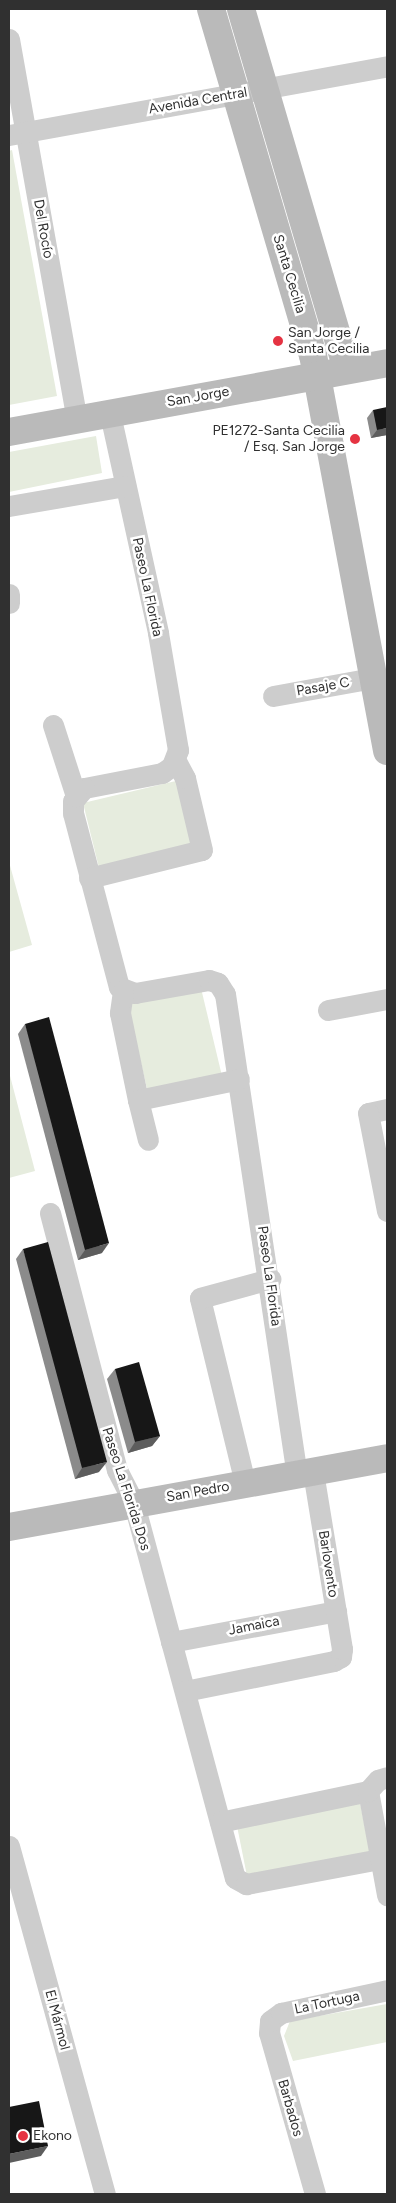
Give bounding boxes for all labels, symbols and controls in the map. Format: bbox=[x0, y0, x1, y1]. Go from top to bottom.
street label: Avenida Central bbox=[147, 84, 249, 118]
street label: Del Rocío bbox=[30, 198, 56, 260]
street label: Santa Cecilia bbox=[269, 233, 309, 315]
place label: San Jorge / Santa Cecilia bbox=[288, 325, 369, 358]
marker: San Jorge / Santa Cecilia bbox=[272, 335, 284, 347]
street label: San Jorge bbox=[166, 383, 230, 411]
place label: PE1272-Santa Cecilia / Esq. San Jorge bbox=[212, 423, 345, 456]
marker: PE1272-Santa Cecilia / Esq. San Jorge bbox=[349, 433, 361, 445]
street label: Paseo La Florida bbox=[128, 536, 166, 638]
street label: Pasaje C bbox=[295, 674, 351, 700]
street label: Paseo La Florida bbox=[254, 1225, 284, 1327]
street label: Paseo La Florida Dos bbox=[98, 1425, 154, 1553]
street label: San Pedro bbox=[165, 1478, 231, 1506]
street label: Barlovento bbox=[314, 1529, 342, 1599]
street label: Jamaica bbox=[227, 1613, 281, 1639]
street label: El Mármol bbox=[41, 1988, 73, 2052]
street label: La Tortuga bbox=[293, 1988, 361, 2018]
street label: Barbados bbox=[274, 2078, 306, 2138]
place label: Ekono bbox=[33, 2128, 72, 2144]
marker: Ekono bbox=[17, 2130, 29, 2142]

